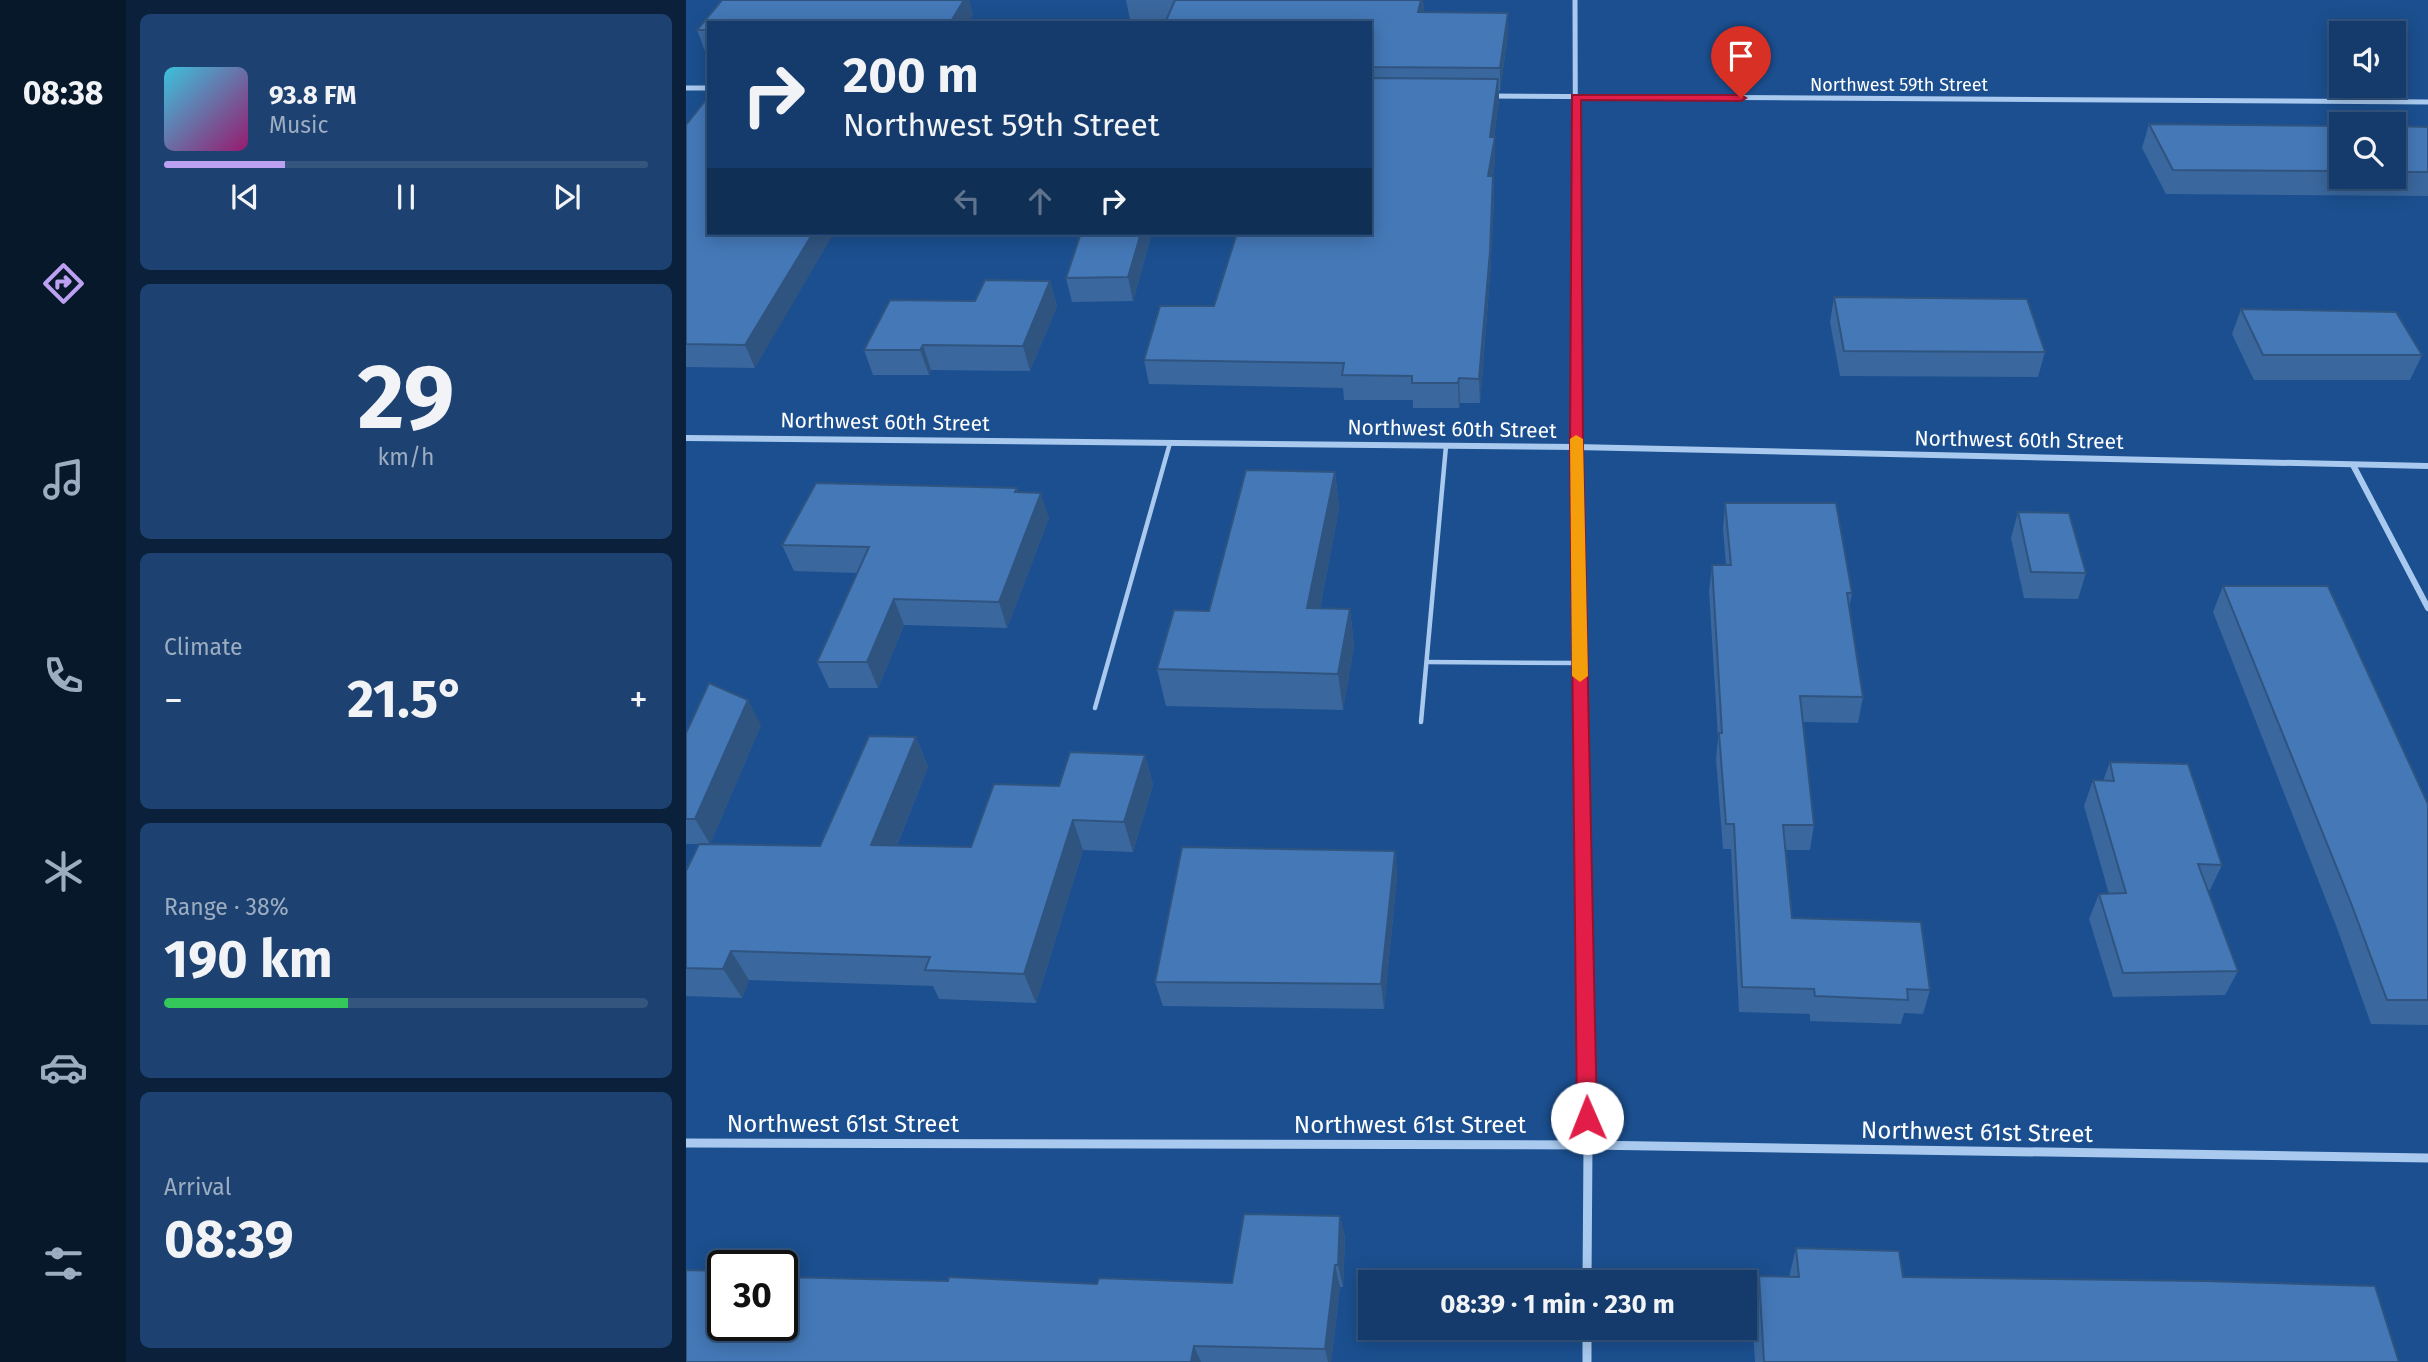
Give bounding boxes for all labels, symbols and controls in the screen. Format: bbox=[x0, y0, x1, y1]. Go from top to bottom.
map controls bbox=[2329, 21, 2406, 189]
button: sound bbox=[2329, 21, 2406, 98]
pin bbox=[1711, 26, 1771, 98]
icon: arrive bbox=[1722, 37, 1760, 75]
text: 200 m bbox=[843, 46, 979, 105]
icon: right bbox=[728, 49, 819, 140]
text: 08:38 bbox=[23, 74, 103, 112]
street label: Northwest 59th Street bbox=[1810, 74, 1989, 96]
text: 93.8 FM bbox=[269, 80, 357, 111]
text: Northwest 59th Street bbox=[843, 106, 1160, 144]
text: Music bbox=[269, 111, 329, 139]
button: search bbox=[2329, 112, 2406, 189]
icon: previous bbox=[226, 178, 264, 216]
icon: pause bbox=[387, 178, 425, 216]
icon: next bbox=[548, 178, 586, 216]
icon: left bbox=[948, 182, 986, 220]
icon: ahead bbox=[1021, 182, 1059, 220]
icon: right bbox=[1094, 182, 1132, 220]
icon: directions bbox=[39, 259, 88, 308]
text: 29 bbox=[357, 343, 455, 452]
street label: Northwest 60th Street bbox=[780, 407, 990, 437]
street label: Northwest 60th Street bbox=[1347, 414, 1557, 444]
street label: Northwest 60th Street bbox=[1914, 425, 2124, 455]
text: km/h bbox=[378, 443, 434, 471]
icon: music bbox=[39, 455, 88, 504]
text: Climate bbox=[164, 633, 243, 661]
icon: phone bbox=[39, 651, 88, 700]
text: 21.5° bbox=[347, 668, 465, 731]
text: − bbox=[164, 677, 183, 723]
text: + bbox=[629, 677, 648, 723]
icon: climate bbox=[39, 847, 88, 896]
text: Range · 38% bbox=[164, 893, 289, 921]
text: 190 km bbox=[164, 928, 333, 991]
icon: car bbox=[39, 1043, 88, 1092]
position arrow bbox=[1550, 1081, 1624, 1155]
street label: Northwest 61st Street bbox=[727, 1110, 959, 1138]
street label: Northwest 61st Street bbox=[1294, 1111, 1526, 1139]
street label: Northwest 61st Street bbox=[1861, 1116, 2094, 1148]
text: Arrival bbox=[164, 1173, 231, 1201]
text: 08:39 bbox=[164, 1208, 294, 1271]
icon: filters bbox=[39, 1239, 88, 1288]
speed limit sign: 30 bbox=[707, 1250, 798, 1341]
text: 08:39 · 1 min · 230 m bbox=[1440, 1289, 1675, 1320]

